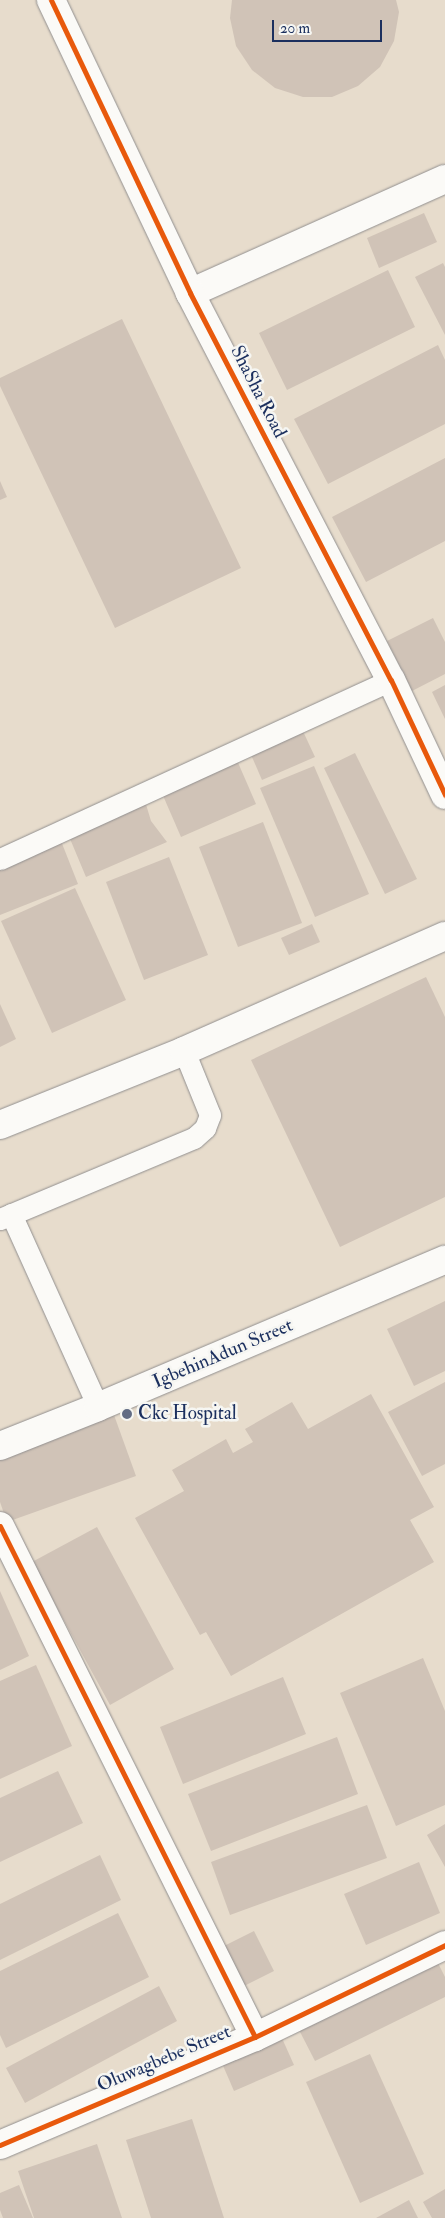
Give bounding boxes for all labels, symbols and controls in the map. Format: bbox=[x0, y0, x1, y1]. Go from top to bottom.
scale bar bbox=[275, 10, 385, 42]
text: 20 m bbox=[280, 19, 310, 38]
street label: ShaSha Road bbox=[225, 342, 291, 442]
street label: IgbehinAdun Street bbox=[150, 1314, 296, 1394]
place label: Ckc Hospital bbox=[138, 1403, 237, 1425]
marker: Ckc Hospital bbox=[120, 1407, 134, 1421]
street label: Oluwagbebe Street bbox=[94, 2021, 234, 2097]

